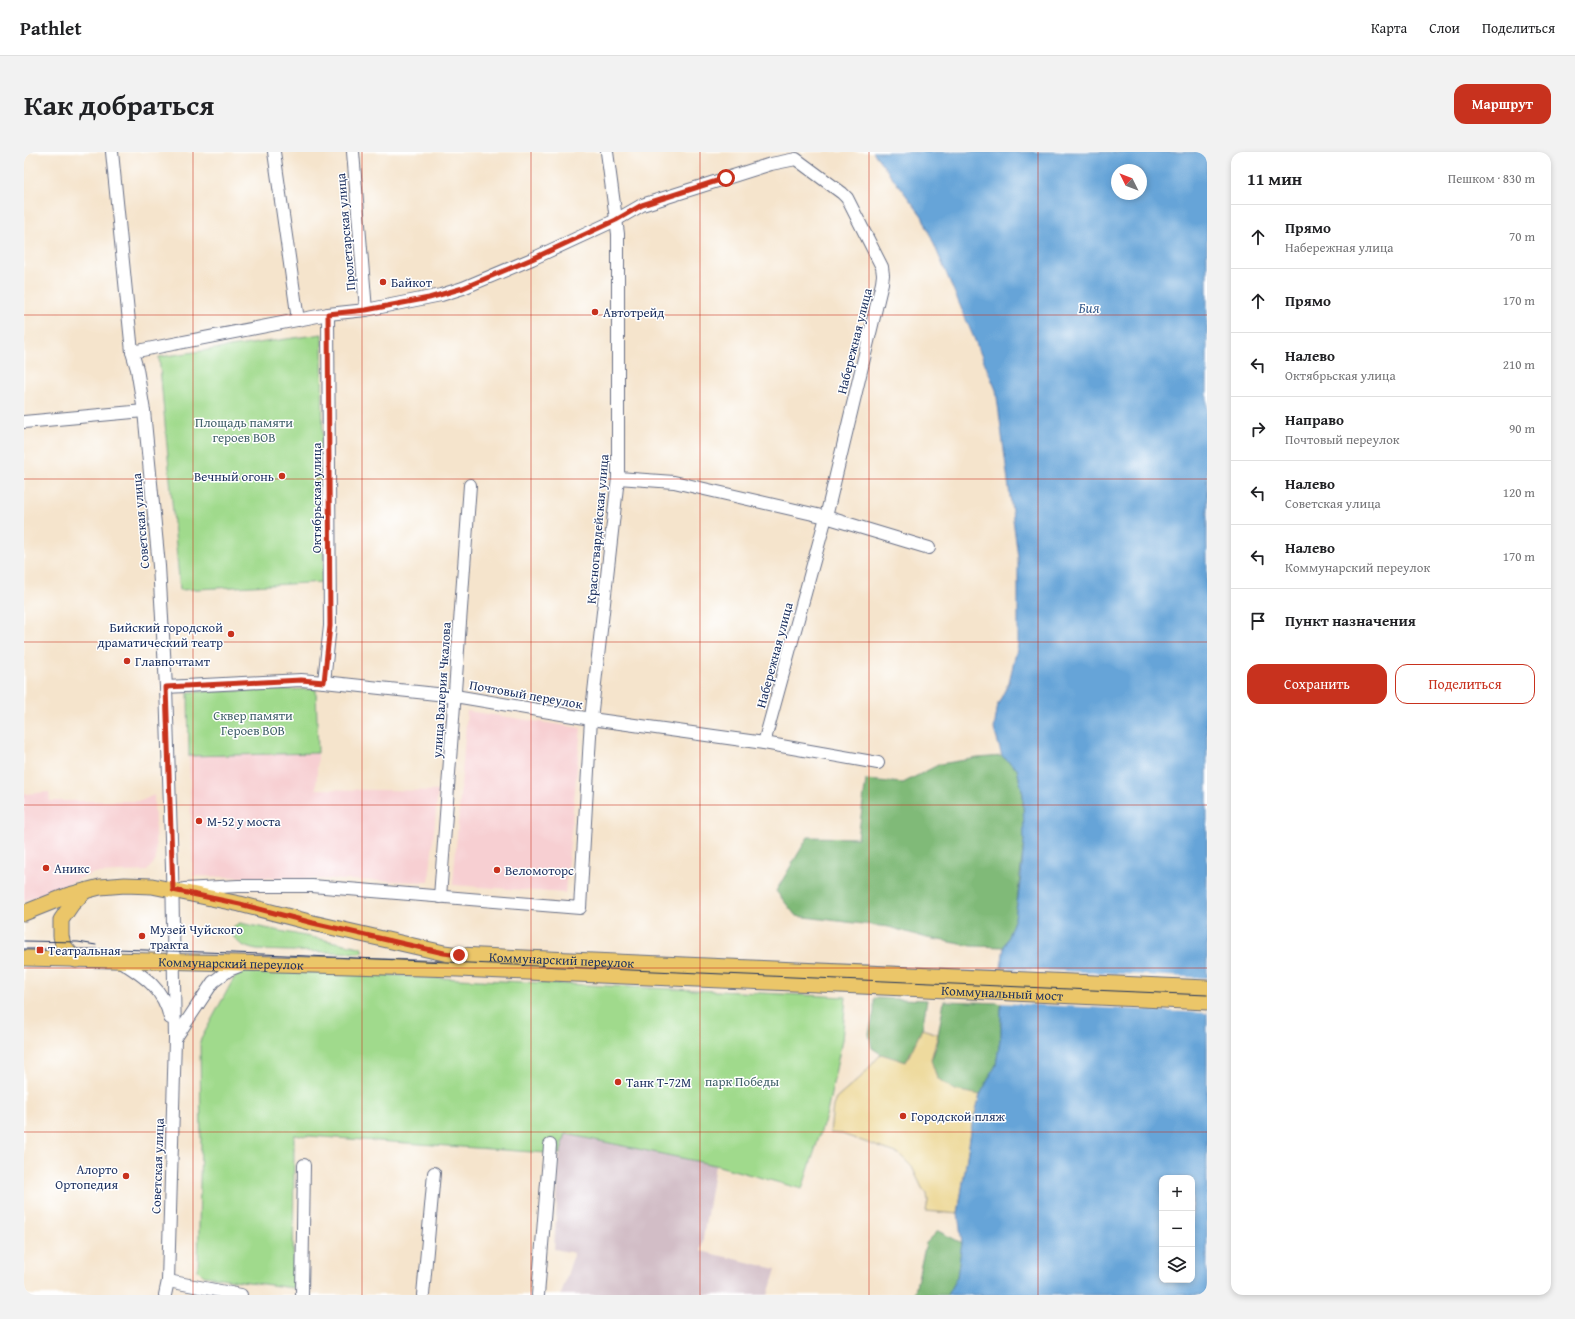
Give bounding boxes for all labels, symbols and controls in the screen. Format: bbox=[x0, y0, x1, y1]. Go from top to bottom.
text: Pathlet bbox=[20, 14, 82, 42]
text: Карта bbox=[1371, 18, 1407, 38]
text: Слои bbox=[1429, 18, 1460, 38]
text: Поделиться bbox=[1482, 18, 1555, 38]
text: Как добраться bbox=[24, 84, 214, 125]
button: Маршрут bbox=[1454, 84, 1551, 124]
north arrow bbox=[1111, 164, 1147, 200]
text: 11 мин bbox=[1247, 166, 1302, 191]
route start bbox=[717, 169, 735, 187]
text: Пешком · 830 m bbox=[1448, 169, 1535, 188]
street label: Пролетарская улица bbox=[331, 172, 360, 292]
text: Прямо bbox=[1285, 217, 1331, 238]
icon: ahead bbox=[1247, 226, 1269, 248]
text: 70 m bbox=[1509, 227, 1535, 246]
text: Набережная улица bbox=[1285, 238, 1393, 257]
place label: Байкот bbox=[391, 273, 433, 292]
marker: Байкот bbox=[378, 277, 388, 287]
street label: Набережная улица bbox=[832, 285, 877, 396]
icon: ahead bbox=[1247, 290, 1269, 312]
text: Прямо bbox=[1285, 290, 1331, 311]
text: 170 m bbox=[1503, 291, 1535, 310]
water label: Бия bbox=[1078, 298, 1100, 318]
place label: Автотрейд bbox=[603, 303, 664, 322]
marker: Автотрейд bbox=[590, 307, 600, 317]
text: Налево bbox=[1285, 345, 1335, 366]
icon: left bbox=[1247, 354, 1269, 376]
text: 210 m bbox=[1503, 355, 1535, 374]
text: Октябрьская улица bbox=[1285, 366, 1396, 385]
text: Направо bbox=[1285, 409, 1344, 430]
park label: Площадь памяти героев ВОВ bbox=[195, 413, 293, 447]
icon: right bbox=[1247, 418, 1269, 440]
text: 90 m bbox=[1509, 419, 1535, 438]
text: Почтовый переулок bbox=[1285, 430, 1400, 449]
street label: Октябрьская улица bbox=[307, 442, 326, 553]
street label: Красногвардейская улица bbox=[581, 453, 614, 605]
place label: Вечный огонь bbox=[194, 467, 274, 486]
marker: Вечный огонь bbox=[277, 471, 287, 481]
street label: Советская улица bbox=[127, 472, 154, 569]
text: Налево bbox=[1285, 473, 1335, 494]
icon: left bbox=[1247, 482, 1269, 504]
text: 120 m bbox=[1503, 483, 1535, 502]
text: Советская улица bbox=[1285, 494, 1381, 513]
text: Налево bbox=[1285, 537, 1335, 558]
icon: left bbox=[1247, 546, 1269, 568]
text: 170 m bbox=[1503, 547, 1535, 566]
text: Коммунарский переулок bbox=[1285, 558, 1430, 577]
street label: Набережная улица bbox=[751, 599, 798, 710]
icon: arrive bbox=[1247, 610, 1269, 632]
text: Пункт назначения bbox=[1285, 610, 1416, 631]
place label: Бийский городской драматический театр bbox=[97, 618, 223, 652]
street label: улица Валерия Чкалова bbox=[427, 621, 456, 760]
marker: Бийский городской драматический театр bbox=[226, 629, 236, 639]
place label: Главпочтамт bbox=[135, 652, 211, 671]
marker: Главпочтамт bbox=[122, 656, 132, 666]
button: Сохранить bbox=[1247, 664, 1387, 704]
button: Поделиться bbox=[1395, 664, 1535, 704]
street label: Почтовый переулок bbox=[468, 675, 584, 714]
park label: Сквер памяти Героев ВОВ bbox=[213, 706, 293, 740]
place label: М-52 у моста bbox=[207, 812, 281, 831]
marker: М-52 у моста bbox=[194, 816, 204, 826]
place label: Аникс bbox=[54, 859, 90, 878]
place label: Веломоторс bbox=[505, 861, 574, 880]
marker: Аникс bbox=[41, 863, 51, 873]
marker: Веломоторс bbox=[492, 865, 502, 875]
place label: Музей Чуйского тракта bbox=[150, 920, 243, 954]
marker: Музей Чуйского тракта bbox=[137, 931, 147, 941]
place label: Театральная bbox=[48, 941, 121, 960]
marker: Театральная bbox=[35, 945, 45, 955]
route end bbox=[450, 946, 468, 964]
street label: Коммунарский переулок bbox=[488, 947, 635, 973]
street label: Коммунарский переулок bbox=[158, 952, 304, 975]
street label: Коммунальный мост bbox=[941, 981, 1064, 1006]
park label: парк Победы bbox=[705, 1072, 779, 1091]
place label: Танк Т-72М bbox=[626, 1073, 691, 1092]
marker: Танк Т-72М bbox=[613, 1077, 623, 1087]
place label: Городской пляж bbox=[911, 1107, 1006, 1126]
marker: Городской пляж bbox=[898, 1111, 908, 1121]
street label: Советская улица bbox=[146, 1117, 169, 1214]
place label: Алорто Ортопедия bbox=[55, 1160, 118, 1194]
marker: Алорто Ортопедия bbox=[121, 1171, 131, 1181]
map controls bbox=[1159, 1175, 1195, 1283]
button: + bbox=[1159, 1175, 1195, 1211]
button: − bbox=[1159, 1211, 1195, 1247]
button: layers bbox=[1159, 1247, 1195, 1283]

